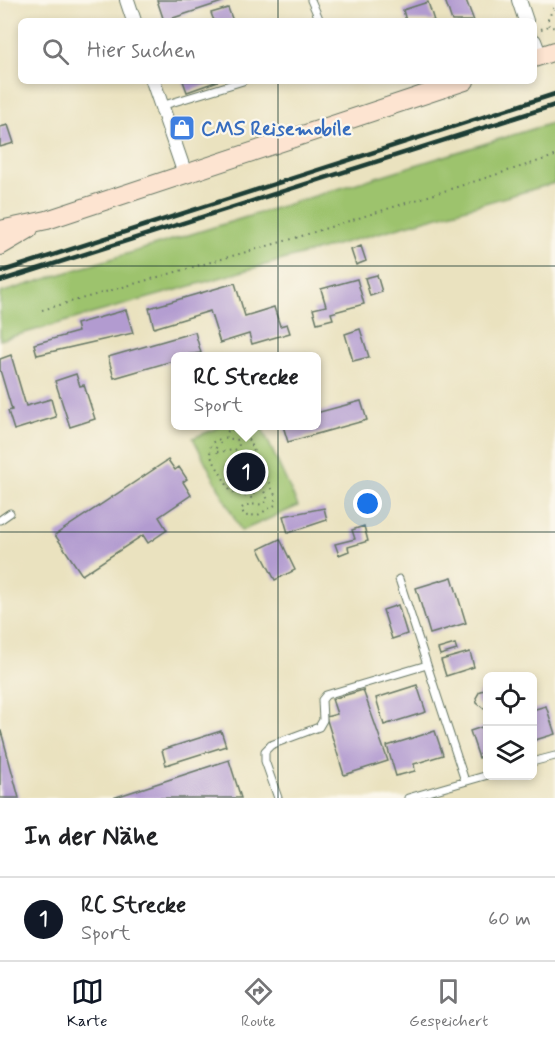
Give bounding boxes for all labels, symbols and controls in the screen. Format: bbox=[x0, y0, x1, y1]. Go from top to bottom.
search box bbox=[18, 18, 537, 84]
icon: search bbox=[39, 35, 72, 68]
text: Hier suchen bbox=[87, 37, 196, 65]
shop icon: CMS Reisemobile bbox=[167, 113, 197, 143]
place label: CMS Reisemobile bbox=[201, 116, 352, 143]
popup bbox=[171, 352, 321, 430]
text: RC Strecke bbox=[193, 364, 299, 392]
text: Sport bbox=[193, 392, 243, 419]
pin: 1 bbox=[226, 450, 266, 494]
your location bbox=[353, 489, 382, 518]
map controls bbox=[483, 672, 537, 780]
button: locate bbox=[483, 672, 537, 726]
button: layers bbox=[483, 726, 537, 780]
text: In der Nähe bbox=[24, 820, 158, 854]
text: RC Strecke bbox=[81, 892, 186, 920]
text: 1 bbox=[39, 906, 48, 933]
text: 60 m bbox=[488, 906, 531, 933]
text: Sport bbox=[81, 920, 130, 947]
tab: Karte bbox=[67, 975, 108, 1032]
tab: Route bbox=[241, 975, 276, 1032]
tab: Gespeichert bbox=[409, 975, 488, 1032]

